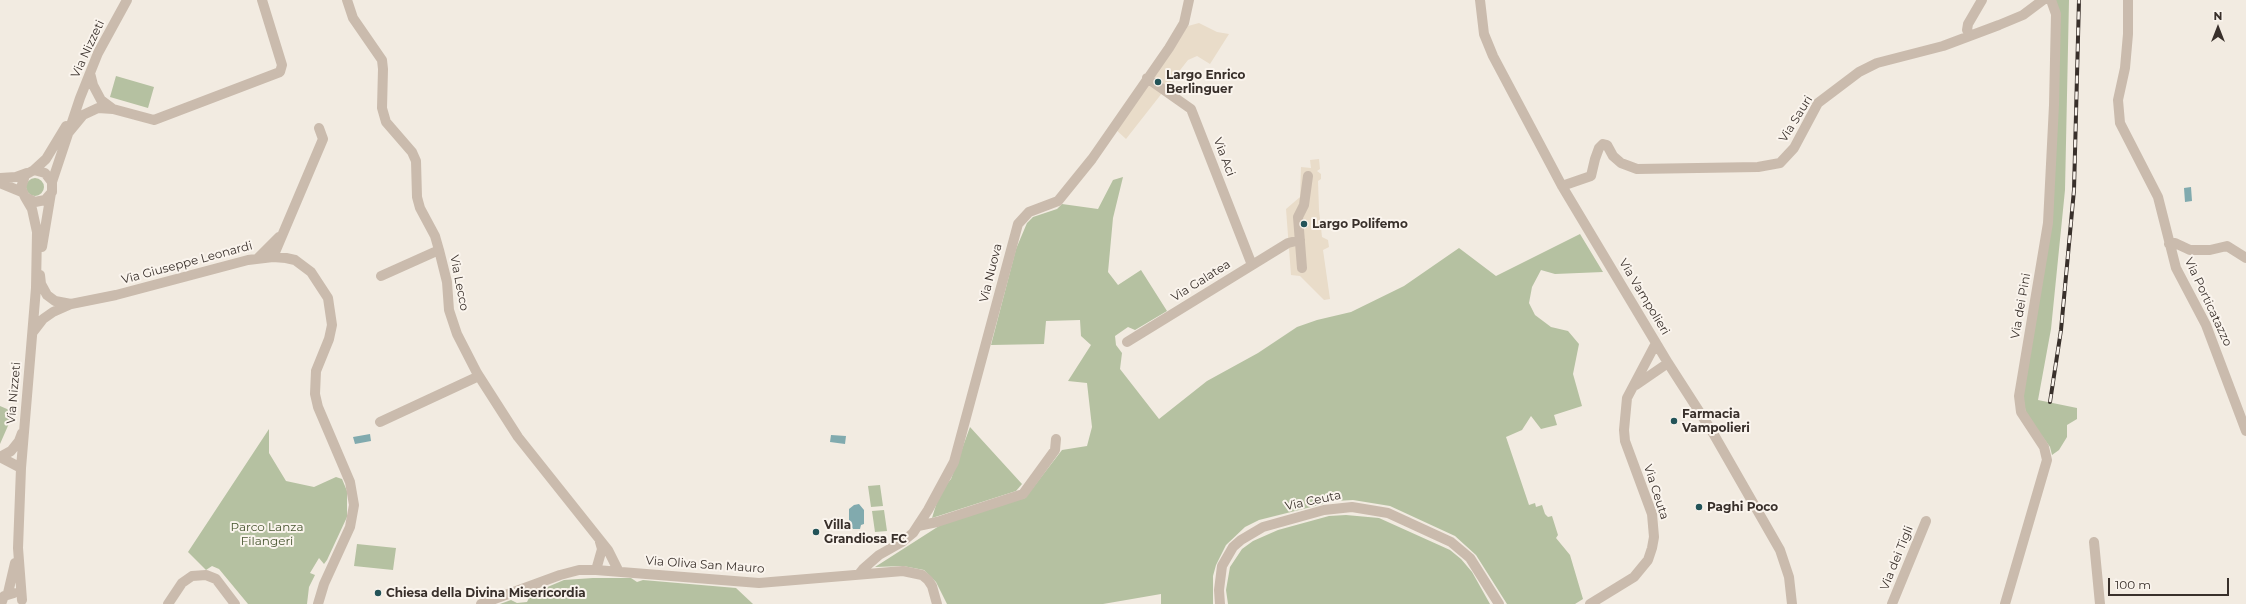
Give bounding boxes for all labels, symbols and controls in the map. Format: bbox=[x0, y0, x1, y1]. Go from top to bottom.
north arrow bbox=[2198, 8, 2238, 48]
text: N bbox=[2214, 9, 2222, 23]
street label: Via Nizzeti bbox=[68, 18, 108, 80]
place label: Largo Enrico Berlinguer bbox=[1166, 68, 1245, 96]
marker: Largo Enrico Berlinguer bbox=[1153, 77, 1163, 87]
street label: Via Sauri bbox=[1776, 93, 1816, 145]
street label: Via Aci bbox=[1210, 136, 1238, 178]
place label: Largo Polifemo bbox=[1312, 217, 1408, 231]
marker: Largo Polifemo bbox=[1299, 219, 1309, 229]
street label: Via Giuseppe Leonardi bbox=[120, 239, 254, 287]
street label: Via Nuova bbox=[977, 242, 1005, 304]
street label: Via Lecco bbox=[447, 254, 471, 312]
street label: Via Porticatazzo bbox=[2181, 255, 2235, 349]
street label: Via Vampolieri bbox=[1616, 256, 1672, 338]
street label: Via Galatea bbox=[1169, 257, 1233, 305]
street label: Via dei Pini bbox=[2008, 272, 2034, 340]
street label: Via Nizzeti bbox=[4, 361, 24, 425]
place label: Farmacia Vampolieri bbox=[1682, 407, 1750, 435]
marker: Farmacia Vampolieri bbox=[1669, 416, 1679, 426]
street label: Via Ceuta bbox=[1640, 463, 1672, 521]
street label: Via Ceuta bbox=[1284, 488, 1342, 514]
place label: Paghi Poco bbox=[1707, 500, 1778, 514]
marker: Paghi Poco bbox=[1694, 502, 1704, 512]
place label: Villa Grandiosa FC bbox=[824, 518, 907, 546]
park label: Parco Lanza Filangeri bbox=[231, 520, 303, 548]
street label: Via dei Tigli bbox=[1878, 524, 1916, 592]
marker: Villa Grandiosa FC bbox=[811, 527, 821, 537]
street label: Via Oliva San Mauro bbox=[645, 554, 765, 576]
scale bar bbox=[2110, 570, 2231, 596]
text: 100 m bbox=[2115, 577, 2151, 592]
place label: Chiesa della Divina Misericordia bbox=[386, 586, 586, 600]
marker: Chiesa della Divina Misericordia bbox=[373, 588, 383, 598]

